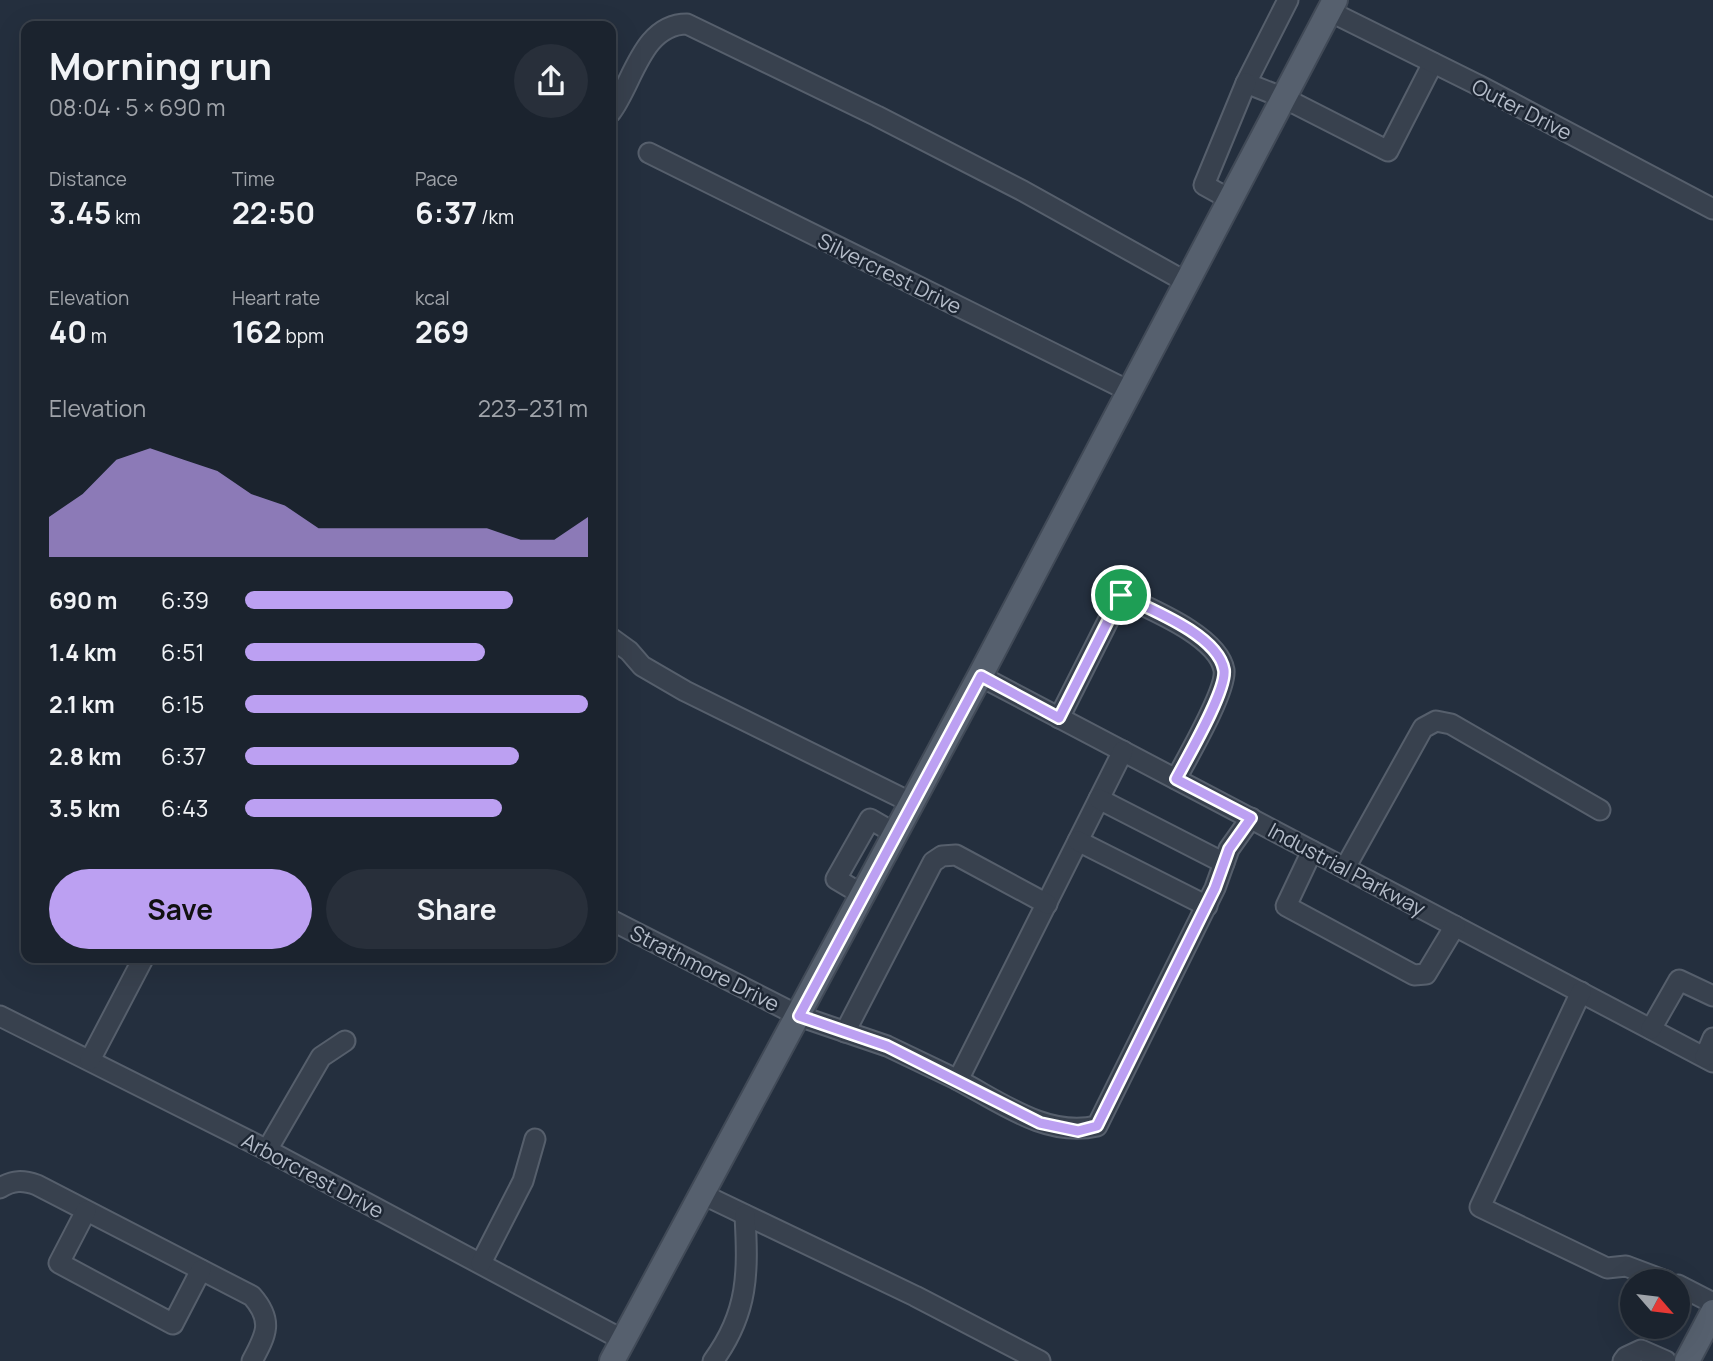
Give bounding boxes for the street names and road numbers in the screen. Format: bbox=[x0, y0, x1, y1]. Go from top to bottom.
street label: Outer Drive bbox=[1467, 72, 1577, 146]
street label: Silvercrest Drive bbox=[813, 226, 967, 320]
street label: Industrial Parkway bbox=[1263, 816, 1431, 922]
street label: Strathmore Drive bbox=[626, 918, 784, 1018]
street label: Arborcrest Drive bbox=[237, 1126, 389, 1224]

